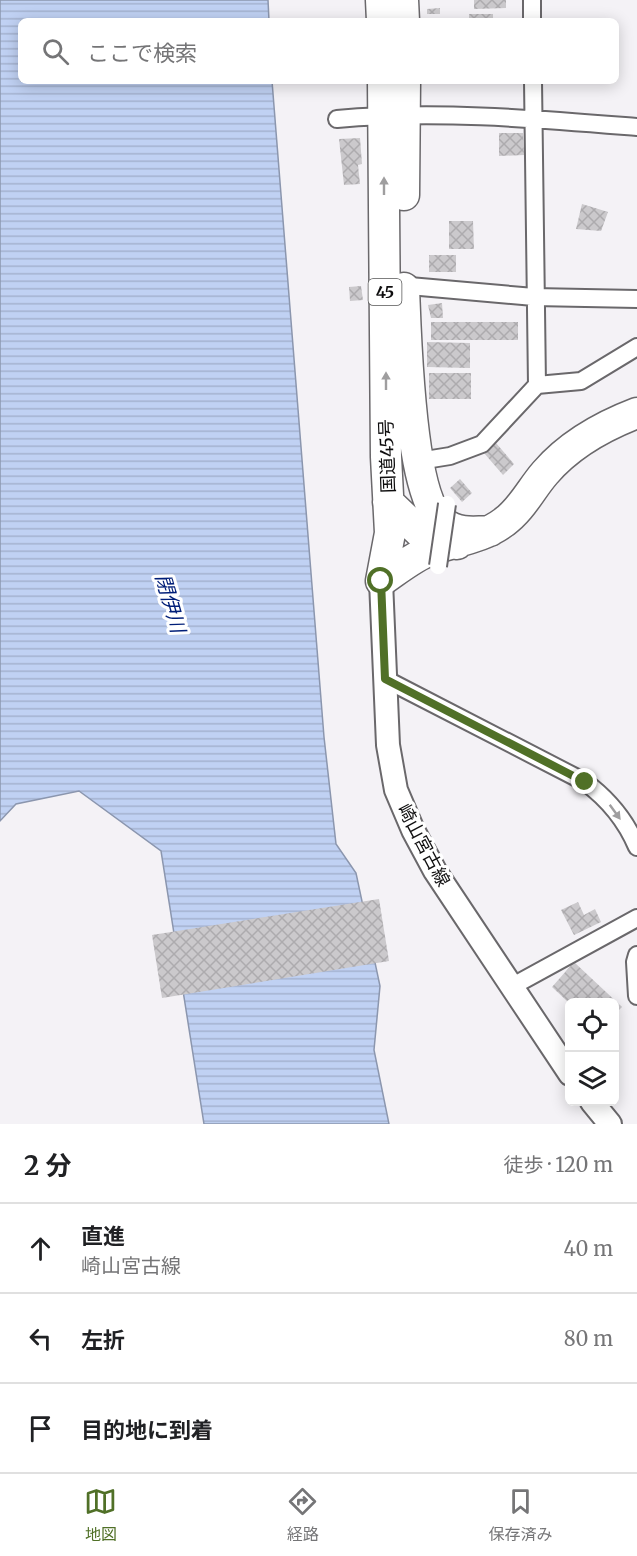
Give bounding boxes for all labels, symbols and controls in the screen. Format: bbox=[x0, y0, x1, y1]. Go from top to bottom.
search box bbox=[18, 18, 619, 84]
icon: search bbox=[39, 35, 72, 68]
text: ここで検索 bbox=[87, 39, 197, 67]
one-way arrow bbox=[379, 176, 389, 195]
road number: 45 bbox=[368, 279, 402, 305]
one-way arrow bbox=[381, 371, 390, 390]
street label: 国道45号 bbox=[374, 419, 400, 493]
route start bbox=[367, 567, 393, 593]
water label: 閉伊川 bbox=[151, 571, 192, 637]
route end bbox=[571, 768, 597, 794]
street label: 崎山宮古線 bbox=[393, 800, 455, 890]
one-way arrow bbox=[609, 805, 621, 820]
map controls bbox=[565, 998, 619, 1106]
button: locate bbox=[565, 998, 619, 1052]
button: layers bbox=[565, 1052, 619, 1106]
text: 2 分 bbox=[24, 1149, 71, 1182]
text: 徒歩 · 120 m bbox=[503, 1152, 613, 1177]
text: 直進 bbox=[81, 1222, 125, 1250]
icon: ahead bbox=[24, 1232, 57, 1265]
text: 40 m bbox=[563, 1236, 613, 1261]
text: 崎山宮古線 bbox=[81, 1253, 181, 1278]
icon: left bbox=[24, 1322, 57, 1355]
text: 左折 bbox=[81, 1326, 125, 1354]
text: 80 m bbox=[564, 1326, 613, 1351]
icon: arrive bbox=[24, 1412, 57, 1445]
text: 目的地に到着 bbox=[81, 1416, 213, 1444]
tab: 地図 bbox=[84, 1485, 117, 1545]
tab: 経路 bbox=[286, 1485, 319, 1545]
tab: 保存済み bbox=[488, 1485, 552, 1545]

